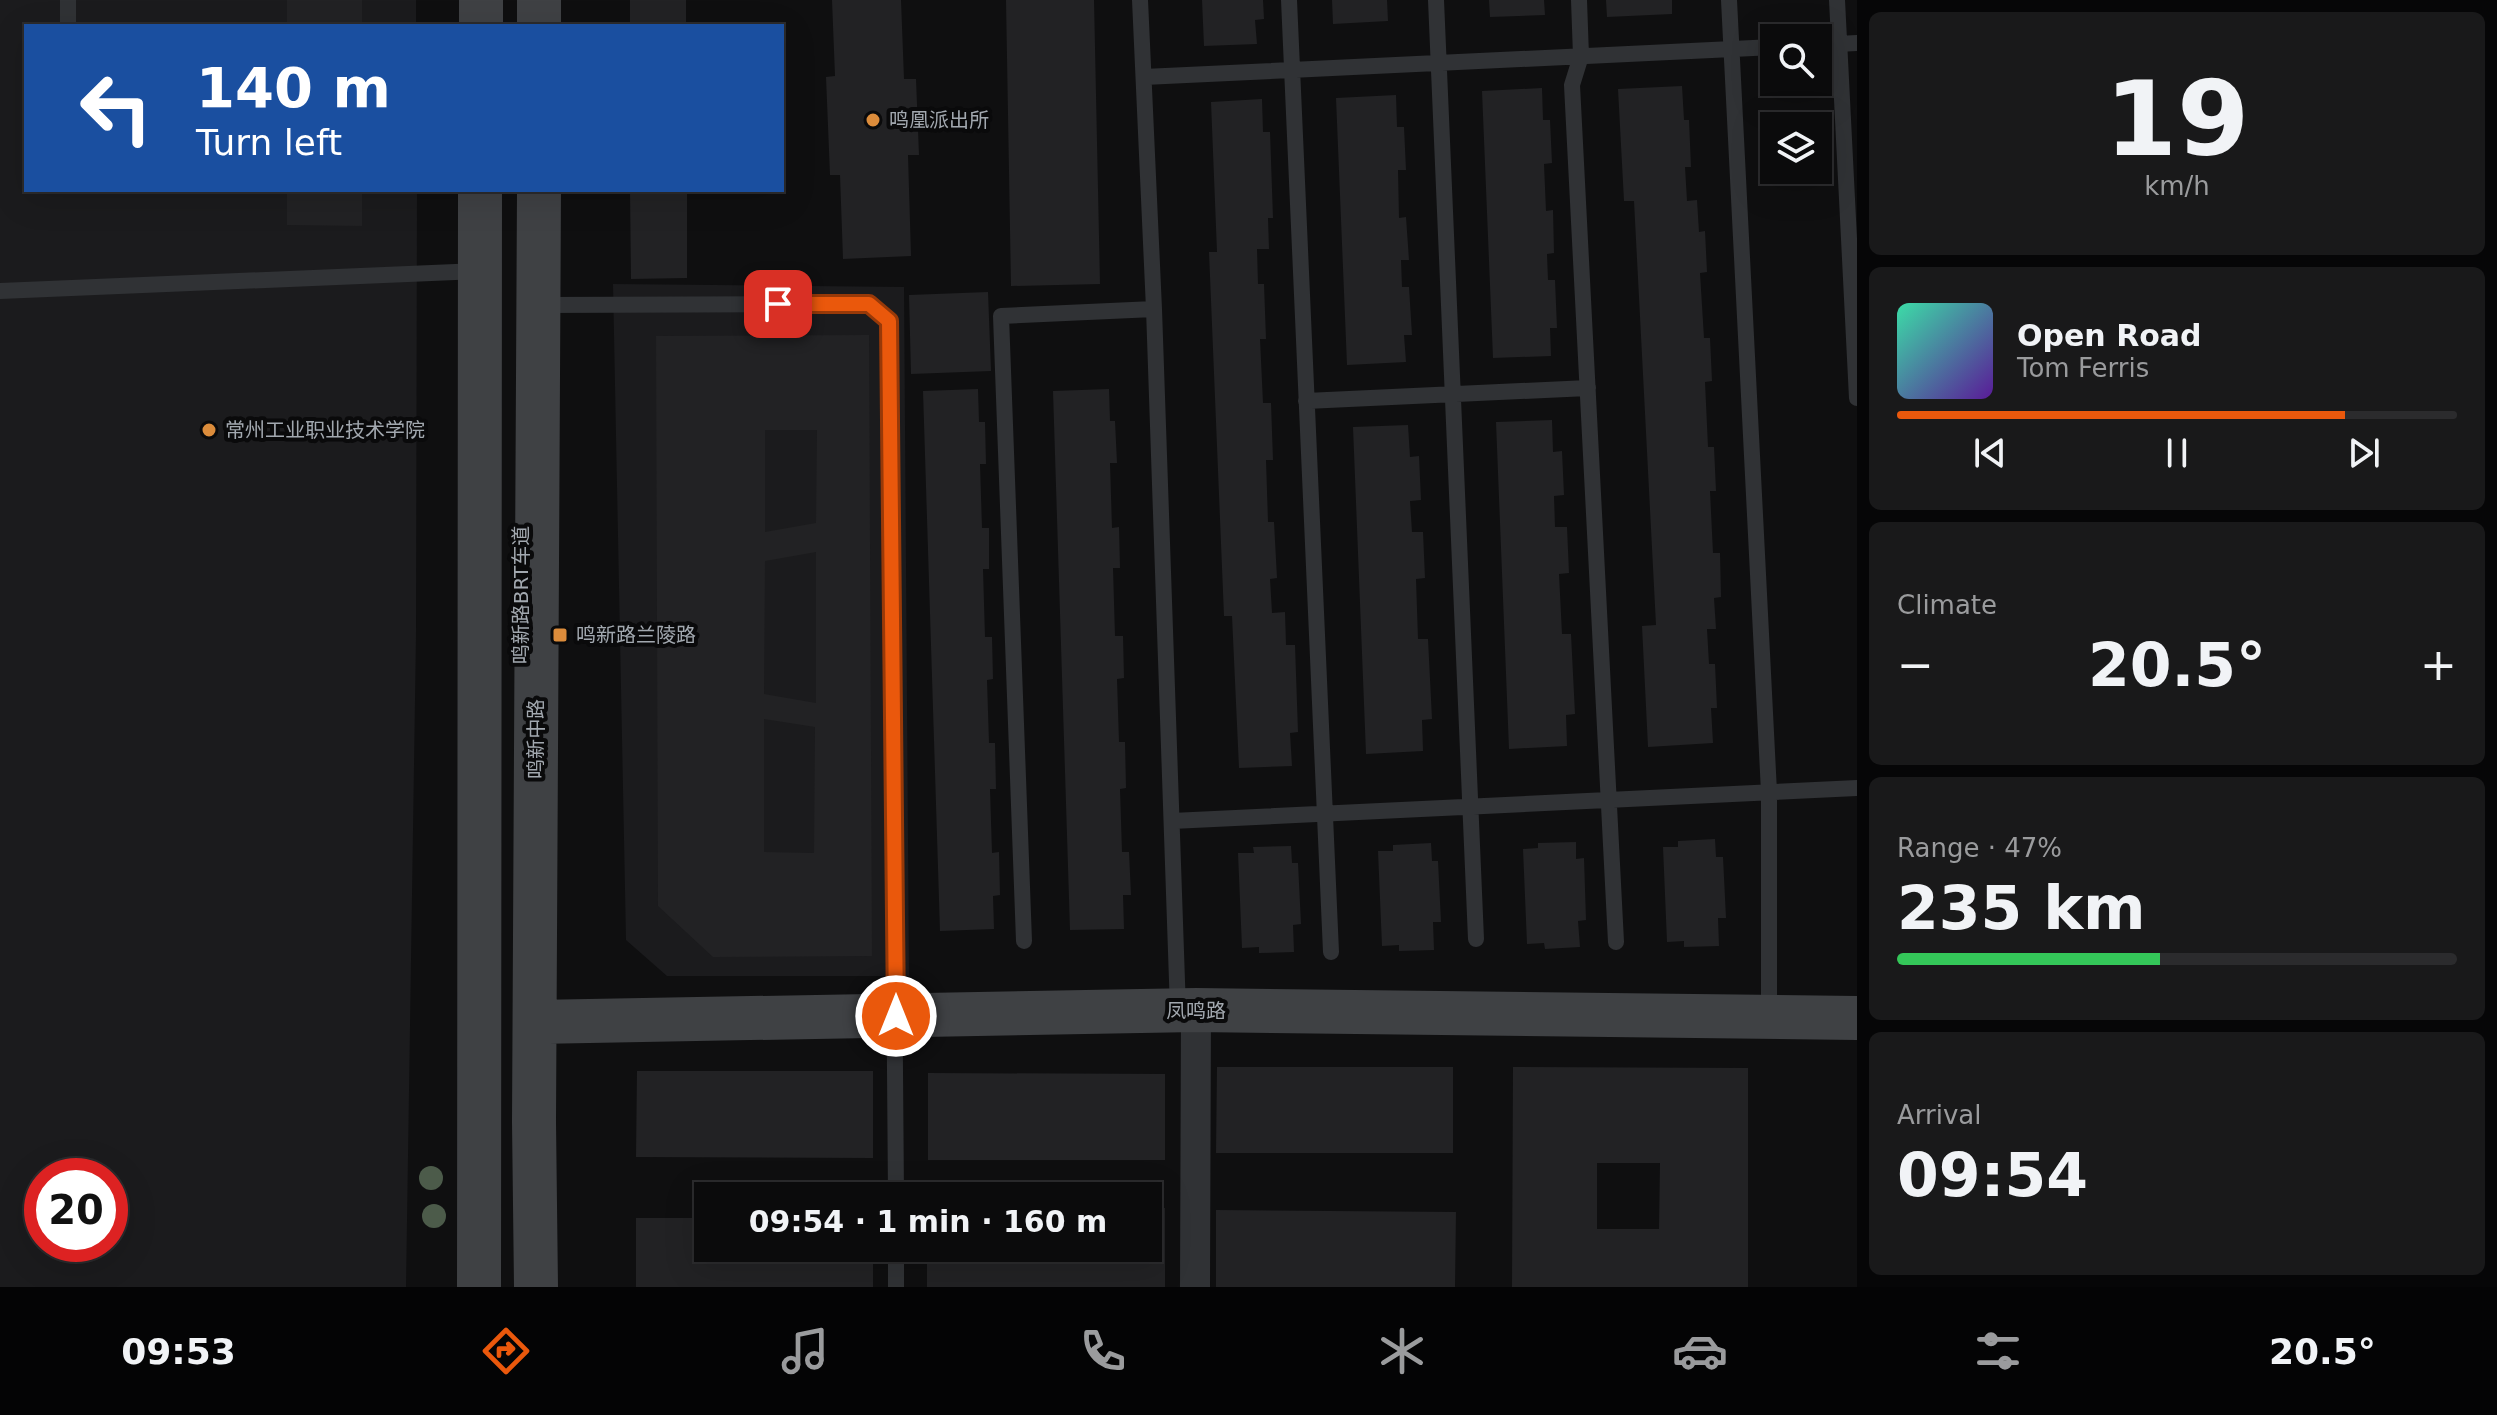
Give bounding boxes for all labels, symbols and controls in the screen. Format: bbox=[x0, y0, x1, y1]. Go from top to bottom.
map controls bbox=[1760, 24, 1832, 184]
button: search bbox=[1760, 24, 1832, 96]
text: 140 m bbox=[196, 55, 391, 120]
icon: left bbox=[64, 56, 168, 160]
text: 19 bbox=[2105, 58, 2249, 180]
place label: 鸣凰派出所 bbox=[889, 108, 989, 132]
marker: 鸣凰派出所 bbox=[864, 111, 882, 129]
button: layers bbox=[1760, 112, 1832, 184]
text: Turn left bbox=[196, 122, 342, 163]
text: km/h bbox=[2144, 171, 2210, 201]
pin bbox=[744, 270, 812, 338]
icon: arrive bbox=[756, 282, 800, 326]
text: Open Road bbox=[2017, 318, 2202, 353]
text: Tom Ferris bbox=[2017, 353, 2149, 383]
place label: 常州工业职业技术学院 bbox=[225, 418, 425, 442]
marker: 常州工业职业技术学院 bbox=[200, 421, 218, 439]
icon: previous bbox=[1968, 431, 2012, 475]
icon: pause bbox=[2155, 431, 2199, 475]
icon: next bbox=[2342, 431, 2386, 475]
street label: 鸣新路BRT车道 bbox=[509, 526, 533, 664]
text: Climate bbox=[1897, 590, 1997, 620]
place label: 鸣新路兰陵路 bbox=[576, 623, 696, 647]
marker: 鸣新路兰陵路 bbox=[551, 626, 569, 644]
text: 20.5° bbox=[2088, 630, 2266, 700]
text: − bbox=[1897, 639, 1934, 690]
text: + bbox=[2420, 639, 2457, 690]
street label: 鸣新中路 bbox=[524, 699, 548, 779]
text: Range · 47% bbox=[1897, 833, 2062, 863]
text: 235 km bbox=[1897, 873, 2146, 943]
position arrow bbox=[854, 974, 938, 1058]
street label: 凤鸣路 bbox=[1166, 999, 1226, 1023]
text: Arrival bbox=[1897, 1100, 1981, 1130]
text: 09:54 bbox=[1897, 1140, 2088, 1210]
speed limit sign: 20 bbox=[24, 1158, 128, 1262]
text: 09:54 · 1 min · 160 m bbox=[749, 1204, 1107, 1239]
icon: directions bbox=[478, 1323, 534, 1379]
icon: music bbox=[777, 1323, 833, 1379]
icon: phone bbox=[1075, 1323, 1131, 1379]
icon: climate bbox=[1374, 1323, 1430, 1379]
icon: car bbox=[1672, 1323, 1728, 1379]
icon: filters bbox=[1970, 1323, 2026, 1379]
text: 09:53 bbox=[121, 1331, 236, 1372]
text: 20.5° bbox=[2269, 1331, 2376, 1372]

